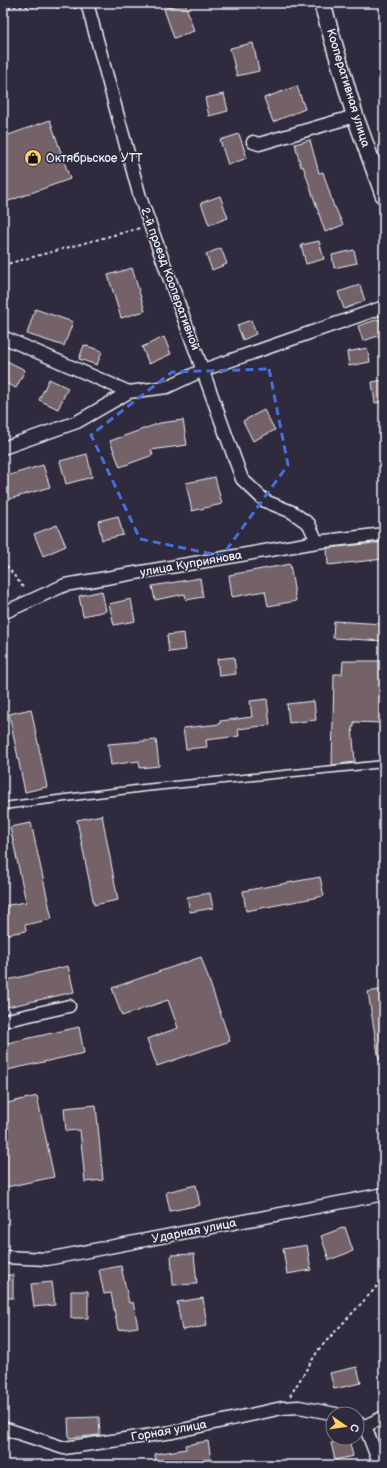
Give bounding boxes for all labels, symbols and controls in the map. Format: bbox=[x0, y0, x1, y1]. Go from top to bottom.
street label: Кооперативная улица bbox=[323, 27, 373, 149]
shop icon: Октябрьское УТТ bbox=[23, 148, 43, 168]
place label: Октябрьское УТТ bbox=[46, 151, 143, 166]
street label: 2-й проезд Кооперативной bbox=[137, 206, 203, 353]
street label: улица Куприянова bbox=[139, 548, 243, 580]
street label: Ударная улица bbox=[150, 1215, 238, 1247]
north arrow bbox=[325, 1406, 365, 1446]
street label: Горная улица bbox=[130, 1417, 208, 1445]
text: С bbox=[347, 1423, 361, 1434]

